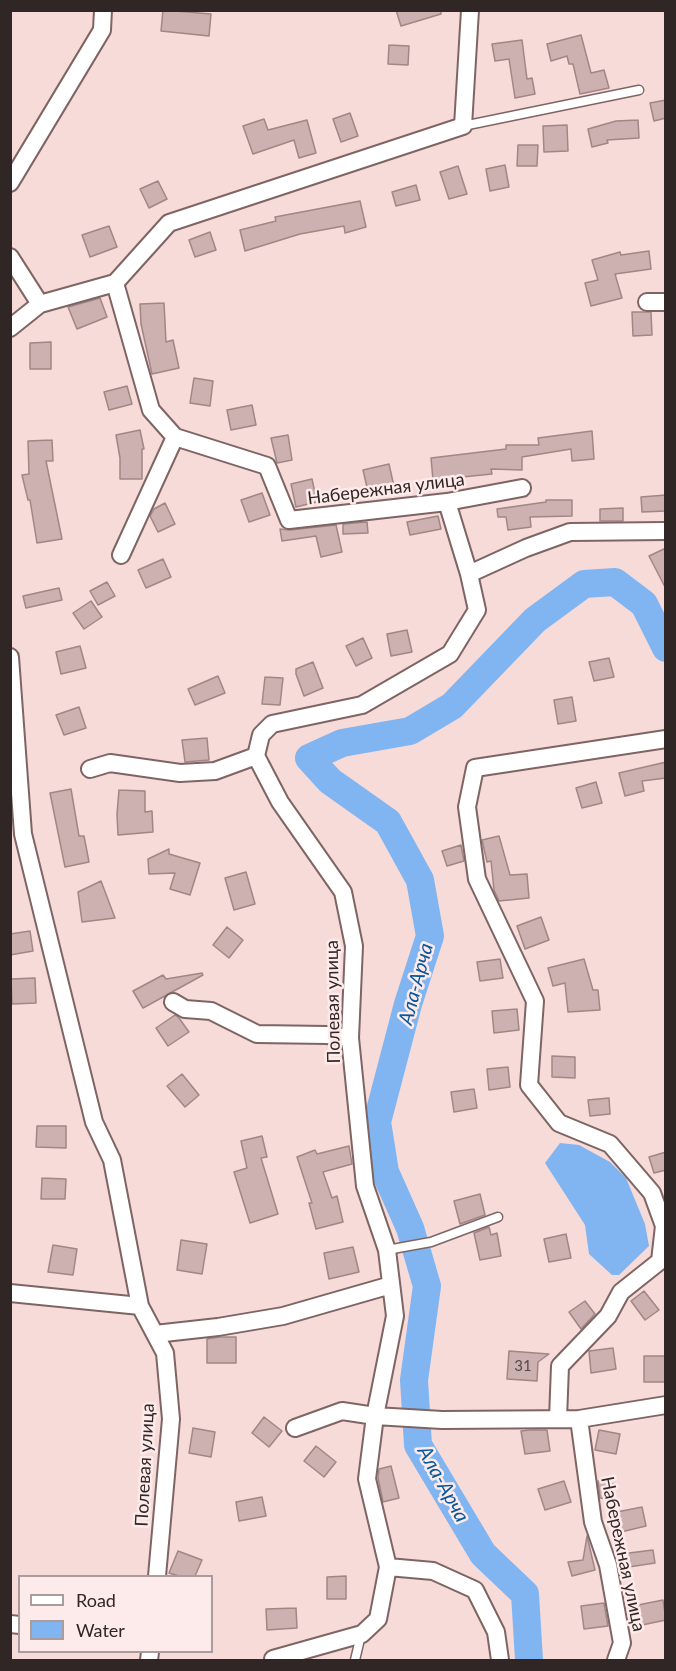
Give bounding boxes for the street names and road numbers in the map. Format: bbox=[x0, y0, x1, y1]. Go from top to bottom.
street label: Набережная улица bbox=[306, 469, 466, 509]
street label: Полевая улица bbox=[321, 940, 345, 1064]
street label: Полевая улица bbox=[131, 1403, 159, 1527]
street label: Набережная улица bbox=[596, 1475, 650, 1633]

